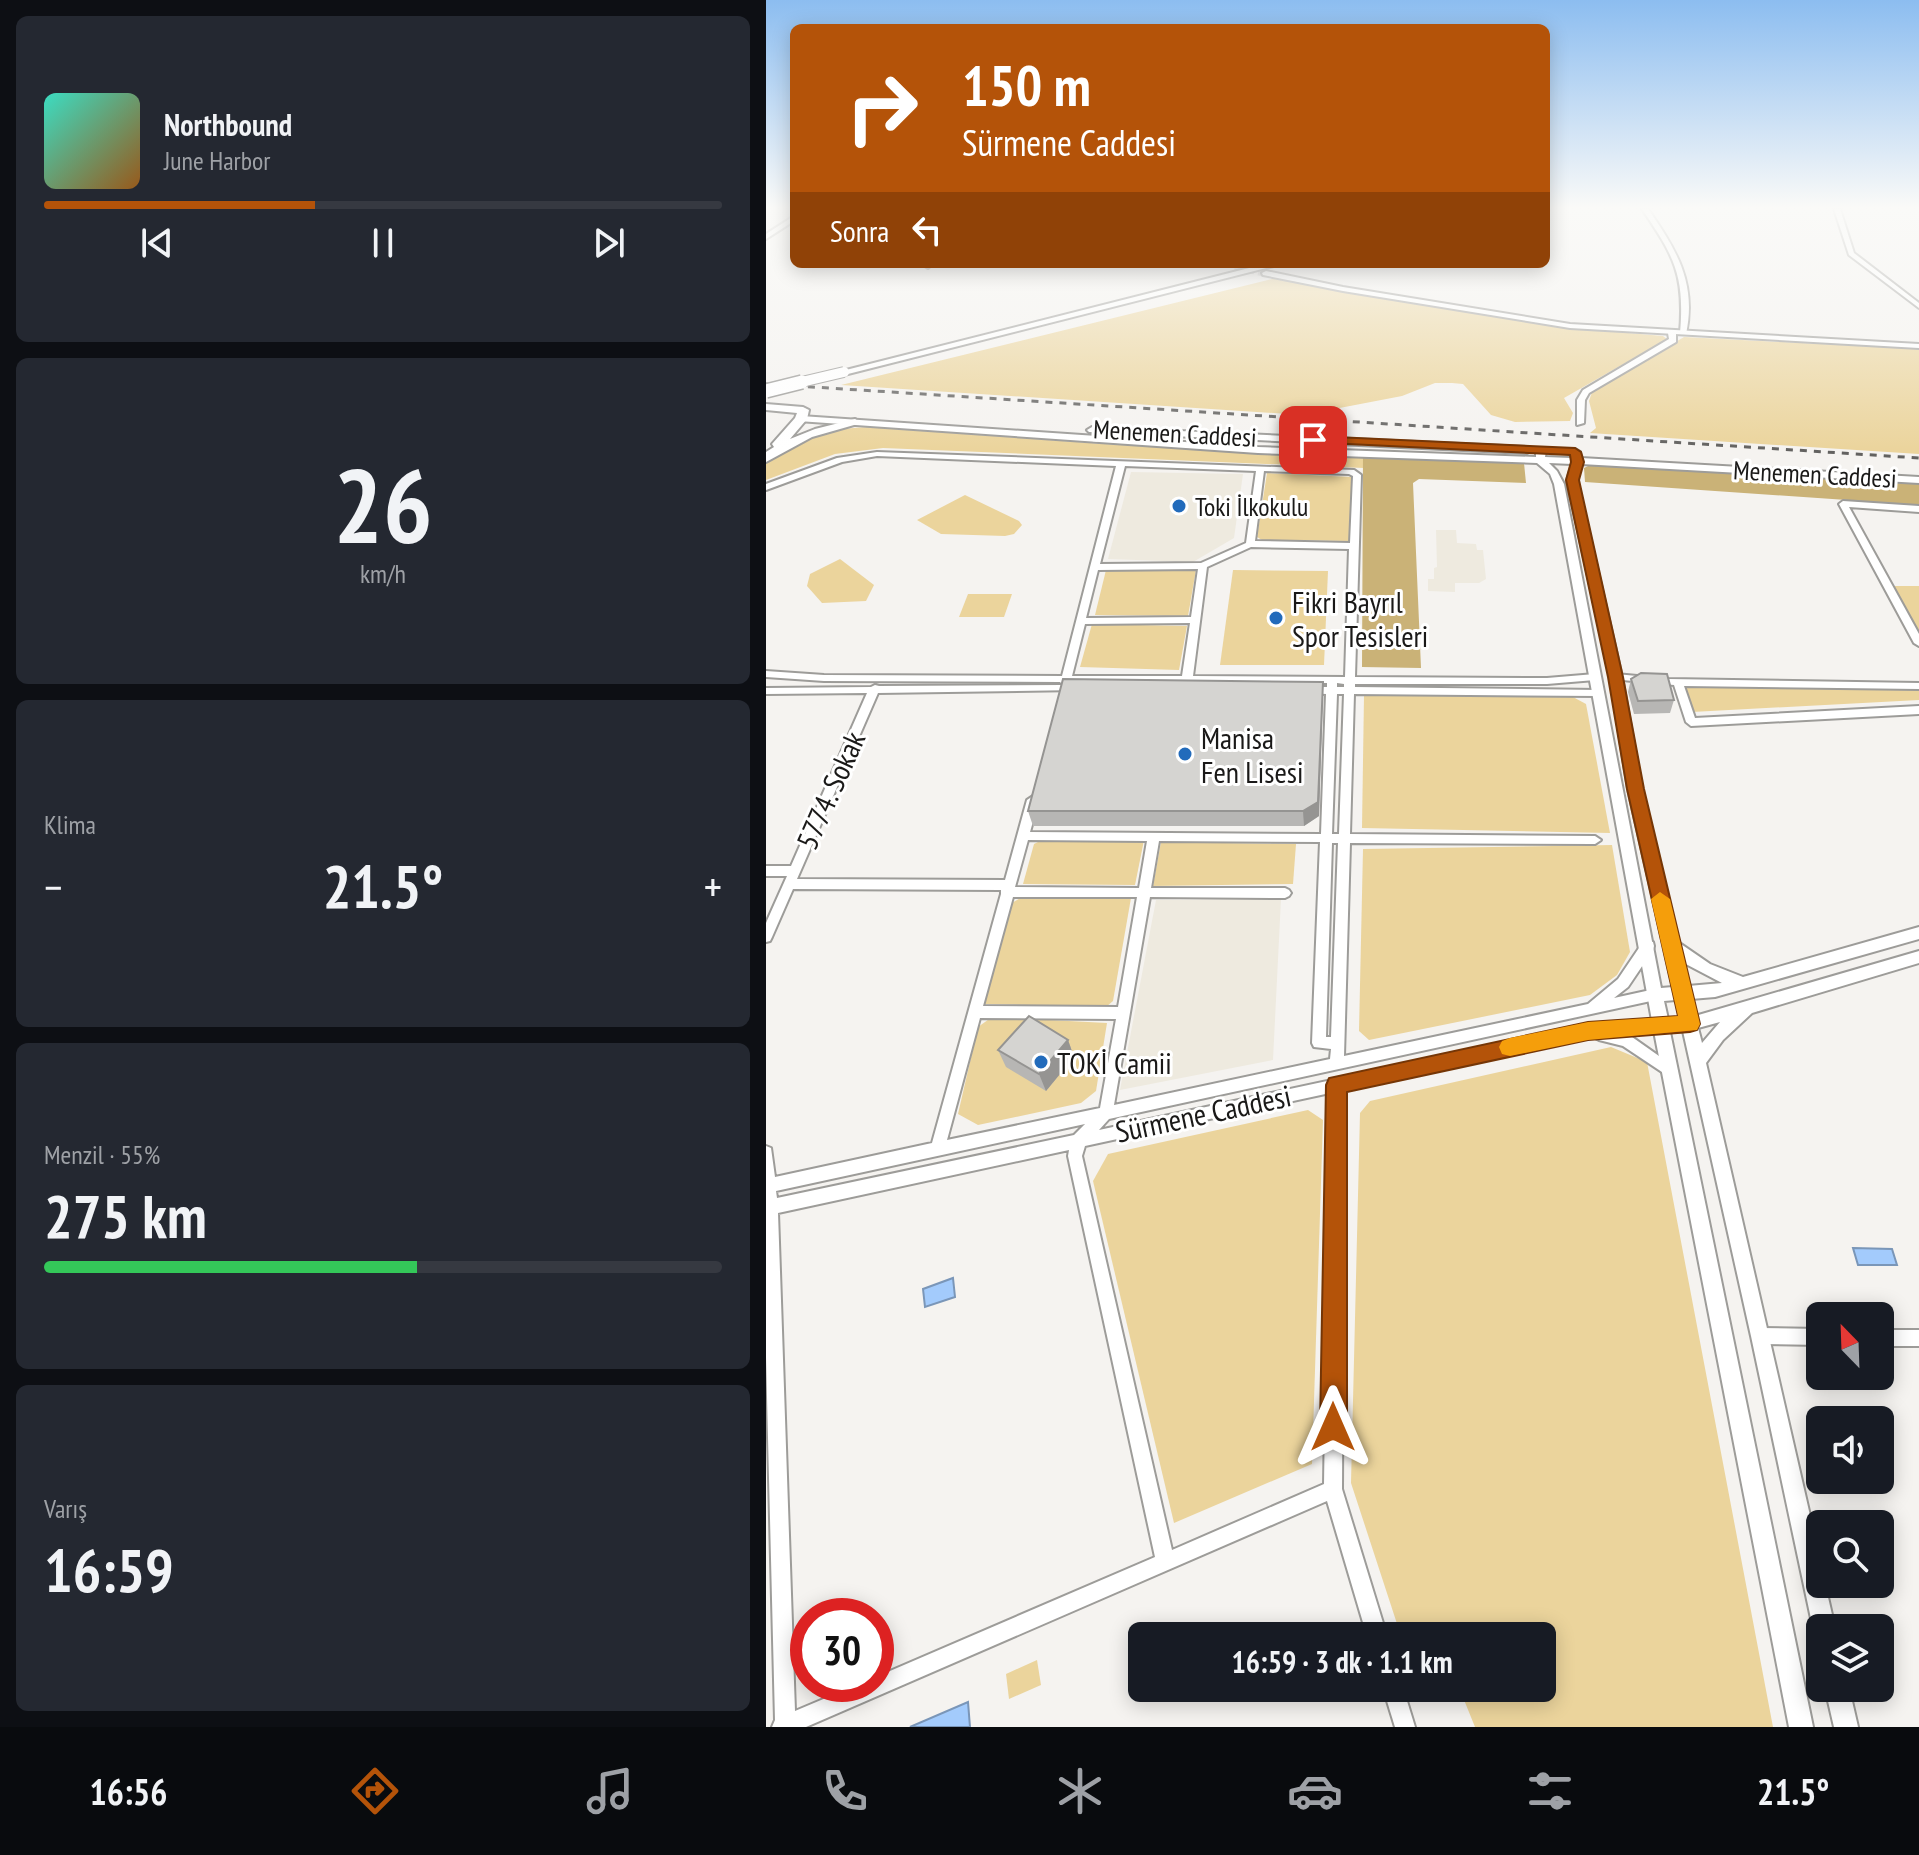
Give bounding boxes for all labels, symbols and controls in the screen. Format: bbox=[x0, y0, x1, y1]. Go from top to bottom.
text: 150 m bbox=[962, 49, 1091, 121]
icon: right bbox=[830, 56, 934, 160]
text: Northbound bbox=[164, 105, 292, 144]
text: Sürmene Caddesi bbox=[962, 119, 1176, 166]
text: June Harbor bbox=[164, 144, 270, 177]
icon: left bbox=[905, 208, 949, 252]
text: Sonra bbox=[830, 211, 889, 250]
icon: previous bbox=[135, 221, 179, 265]
icon: pause bbox=[361, 221, 405, 265]
icon: next bbox=[587, 221, 631, 265]
pin bbox=[1279, 406, 1347, 474]
street label: Menemen Caddesi bbox=[1092, 412, 1258, 454]
icon: arrive bbox=[1291, 418, 1335, 462]
text: 26 bbox=[333, 437, 433, 572]
street label: Menemen Caddesi bbox=[1732, 453, 1898, 495]
place label: Toki İlkokulu bbox=[1195, 490, 1308, 523]
marker: Toki İlkokulu bbox=[1170, 497, 1188, 515]
text: km/h bbox=[360, 557, 406, 590]
place label: Fikri Bayrıl Spor Tesisleri bbox=[1292, 582, 1428, 655]
marker: Fikri Bayrıl Spor Tesisleri bbox=[1267, 609, 1285, 627]
place label: Manisa Fen Lisesi bbox=[1201, 718, 1303, 791]
street label: 5774. Sokak bbox=[787, 725, 873, 855]
marker: Manisa Fen Lisesi bbox=[1176, 745, 1194, 763]
text: Klima bbox=[44, 808, 96, 841]
text: 21.5° bbox=[323, 847, 443, 925]
text: − bbox=[44, 858, 62, 915]
text: + bbox=[704, 858, 722, 915]
place label: TOKİ Camii bbox=[1057, 1043, 1172, 1082]
marker: TOKİ Camii bbox=[1032, 1053, 1050, 1071]
street label: Sürmene Caddesi bbox=[1112, 1075, 1294, 1151]
text: Menzil · 55% bbox=[44, 1138, 160, 1171]
text: 275 km bbox=[44, 1177, 207, 1255]
north arrow bbox=[1806, 1302, 1894, 1390]
map controls bbox=[1806, 1302, 1894, 1702]
position arrow bbox=[1291, 1385, 1375, 1469]
button: sound bbox=[1806, 1406, 1894, 1494]
text: Varış bbox=[44, 1492, 87, 1525]
button: search bbox=[1806, 1510, 1894, 1598]
text: 16:59 bbox=[44, 1531, 174, 1609]
speed limit sign: 30 bbox=[790, 1598, 894, 1702]
button: layers bbox=[1806, 1614, 1894, 1702]
text: 16:59 · 3 dk · 1.1 km bbox=[1231, 1642, 1453, 1681]
icon: directions bbox=[347, 1763, 403, 1819]
icon: music bbox=[582, 1763, 638, 1819]
icon: phone bbox=[817, 1763, 873, 1819]
icon: climate bbox=[1052, 1763, 1108, 1819]
icon: car bbox=[1287, 1763, 1343, 1819]
icon: filters bbox=[1522, 1763, 1578, 1819]
text: 16:56 bbox=[90, 1768, 167, 1815]
text: 21.5° bbox=[1757, 1768, 1829, 1815]

